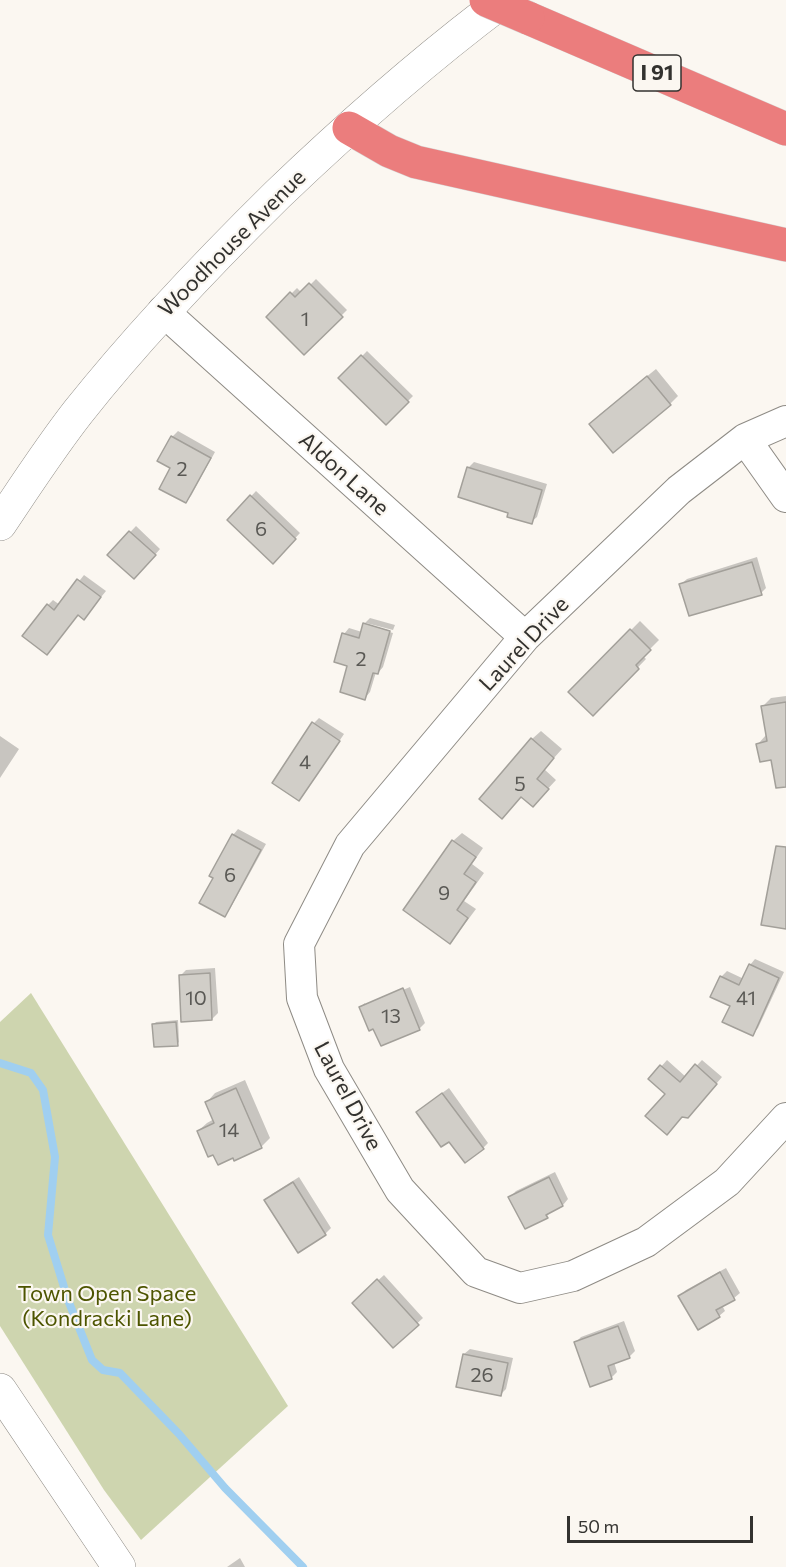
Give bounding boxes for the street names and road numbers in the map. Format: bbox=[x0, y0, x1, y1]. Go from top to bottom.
road number: I 91 bbox=[633, 55, 681, 91]
street label: Woodhouse Avenue bbox=[153, 164, 311, 322]
street label: Aldon Lane bbox=[294, 427, 394, 521]
street label: Laurel Drive bbox=[474, 591, 574, 697]
street label: Laurel Drive bbox=[308, 1037, 388, 1155]

